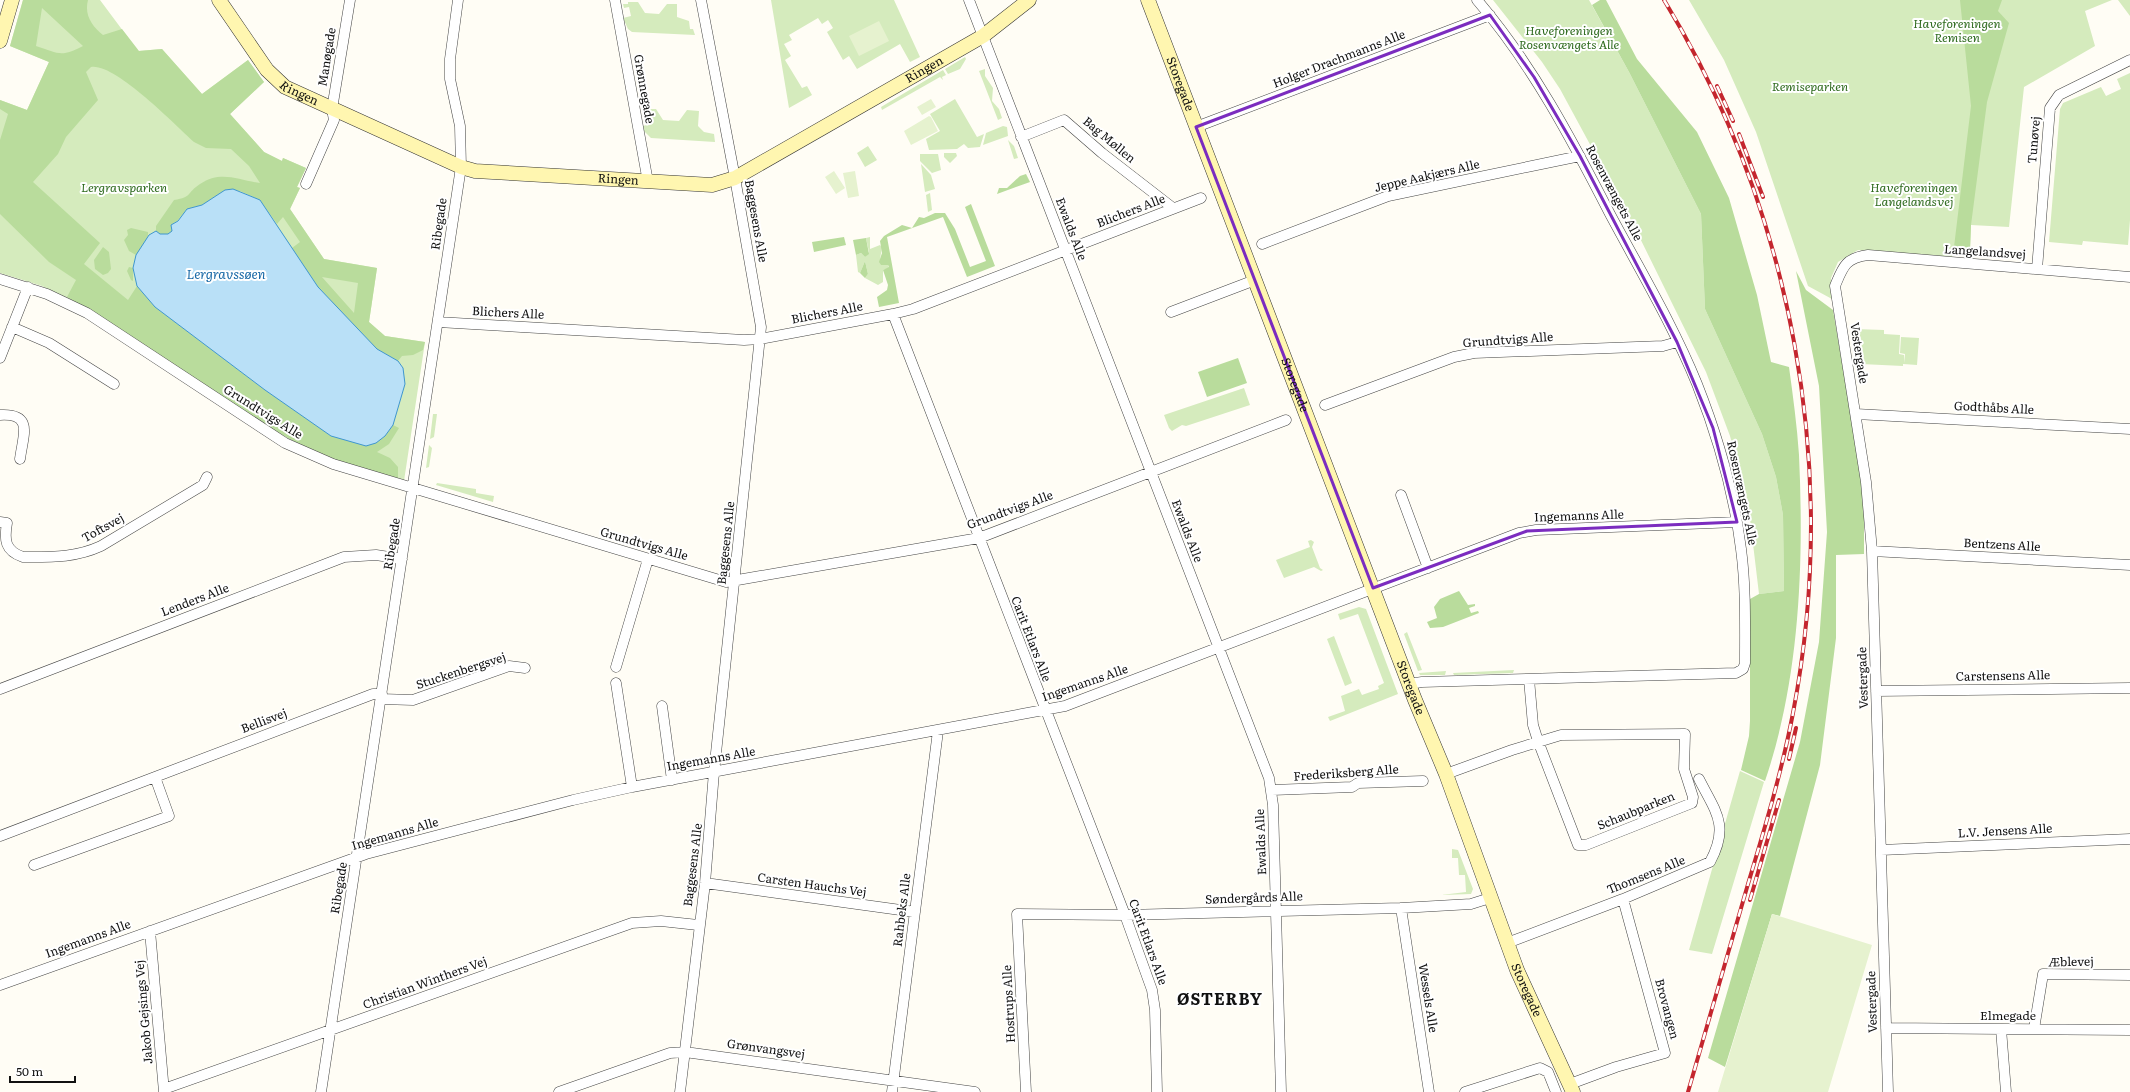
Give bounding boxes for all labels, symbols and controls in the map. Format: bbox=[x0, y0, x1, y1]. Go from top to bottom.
park label: Haveforeningen Remisen bbox=[1913, 14, 2001, 46]
park label: Haveforeningen Rosenvængets Alle bbox=[1519, 21, 1620, 53]
street label: Holger Drachmanns Alle bbox=[1270, 24, 1408, 92]
street label: Manøgade bbox=[312, 26, 340, 88]
street label: Ringen bbox=[901, 51, 946, 87]
street label: Grønnegade bbox=[630, 53, 660, 125]
street label: Storegade bbox=[1162, 54, 1200, 114]
street label: Ringen bbox=[276, 76, 322, 109]
park label: Remiseparken bbox=[1772, 77, 1848, 95]
street label: Bag Møllen bbox=[1079, 112, 1140, 167]
street label: Tunøvej bbox=[2022, 115, 2044, 164]
street label: Rosenvængets Alle bbox=[1582, 141, 1648, 244]
street label: Jeppe Aakjærs Alle bbox=[1372, 154, 1481, 196]
street label: Ringen bbox=[597, 168, 639, 189]
park label: Lergravsparken bbox=[81, 178, 167, 196]
street label: Baggesens Alle bbox=[741, 178, 773, 264]
park label: Haveforeningen Langelandsvej bbox=[1870, 178, 1958, 210]
street label: Blichers Alle bbox=[1094, 189, 1168, 231]
street label: Ewalds Alle bbox=[1052, 195, 1092, 263]
street label: Ribegade bbox=[425, 197, 451, 251]
street label: Langelandsvej bbox=[1944, 239, 2027, 263]
water label: Lergravssøen bbox=[187, 264, 266, 283]
street label: Blichers Alle bbox=[790, 296, 864, 328]
street label: Blichers Alle bbox=[471, 301, 545, 323]
street label: Vestergade bbox=[1846, 321, 1874, 385]
street label: Grundtvigs Alle bbox=[1462, 327, 1554, 351]
street label: Storegade bbox=[1277, 355, 1314, 414]
street label: Grundtvigs Alle bbox=[220, 380, 307, 443]
street label: Godthåbs Alle bbox=[1954, 396, 2035, 418]
street label: Rosenvængets Alle bbox=[1723, 439, 1763, 547]
street label: Grundtvigs Alle bbox=[964, 485, 1055, 533]
street label: Ewalds Alle bbox=[1168, 497, 1208, 565]
street label: Baggesens Alle bbox=[712, 500, 738, 585]
street label: Ingemanns Alle bbox=[1534, 504, 1624, 526]
street label: Toftsvej bbox=[78, 508, 127, 546]
street label: Ribegade bbox=[378, 517, 404, 571]
street label: Grundtvigs Alle bbox=[598, 522, 690, 564]
street label: Bentzens Alle bbox=[1963, 533, 2041, 555]
street label: Lenders Alle bbox=[158, 578, 231, 620]
street label: Carit Etlars Alle bbox=[1007, 593, 1057, 684]
street label: Stuckenbergsvej bbox=[413, 647, 508, 693]
street label: Vestergade bbox=[1852, 647, 1872, 709]
street label: Storegade bbox=[1393, 657, 1430, 717]
street label: Ingemanns Alle bbox=[1039, 659, 1130, 705]
street label: Carstensens Alle bbox=[1956, 665, 2050, 685]
street label: Bellisvej bbox=[238, 703, 289, 737]
street label: Ingemanns Alle bbox=[665, 741, 757, 775]
street label: Frederiksberg Alle bbox=[1293, 759, 1399, 785]
street label: Schaubparken bbox=[1594, 786, 1677, 834]
street label: Ewalds Alle bbox=[1250, 809, 1270, 875]
street label: Ingemanns Alle bbox=[349, 812, 440, 854]
street label: L.V. Jensens Alle bbox=[1957, 819, 2053, 841]
street label: Baggesens Alle bbox=[678, 822, 706, 908]
street label: Thomsens Alle bbox=[1604, 850, 1688, 898]
street label: Ribegade bbox=[325, 861, 351, 915]
street label: Carsten Hauchs Vej bbox=[756, 867, 868, 901]
street label: Rahbeks Alle bbox=[888, 872, 914, 948]
street label: Søndergårds Alle bbox=[1205, 886, 1303, 908]
street label: Carit Etlars Alle bbox=[1125, 896, 1173, 987]
street label: Ingemanns Alle bbox=[42, 914, 133, 962]
street label: Christian Winthers Vej bbox=[360, 951, 489, 1013]
street label: Æblevej bbox=[2048, 952, 2094, 970]
street label: Jakob Gejsings Vej bbox=[129, 959, 157, 1065]
street label: Storegade bbox=[1507, 961, 1547, 1019]
street label: Wessels Alle bbox=[1415, 962, 1443, 1034]
street label: Hostrups Alle bbox=[997, 965, 1019, 1043]
street label: Vestergade bbox=[1861, 971, 1881, 1033]
street label: Brovangen bbox=[1651, 976, 1685, 1041]
district label: ØSTERBY bbox=[1177, 986, 1263, 1010]
street label: Elmegade bbox=[1980, 1006, 2036, 1024]
street label: Grønvangsvej bbox=[726, 1034, 806, 1062]
scale bar bbox=[10, 1058, 75, 1084]
text: 50 m bbox=[16, 1062, 43, 1080]

